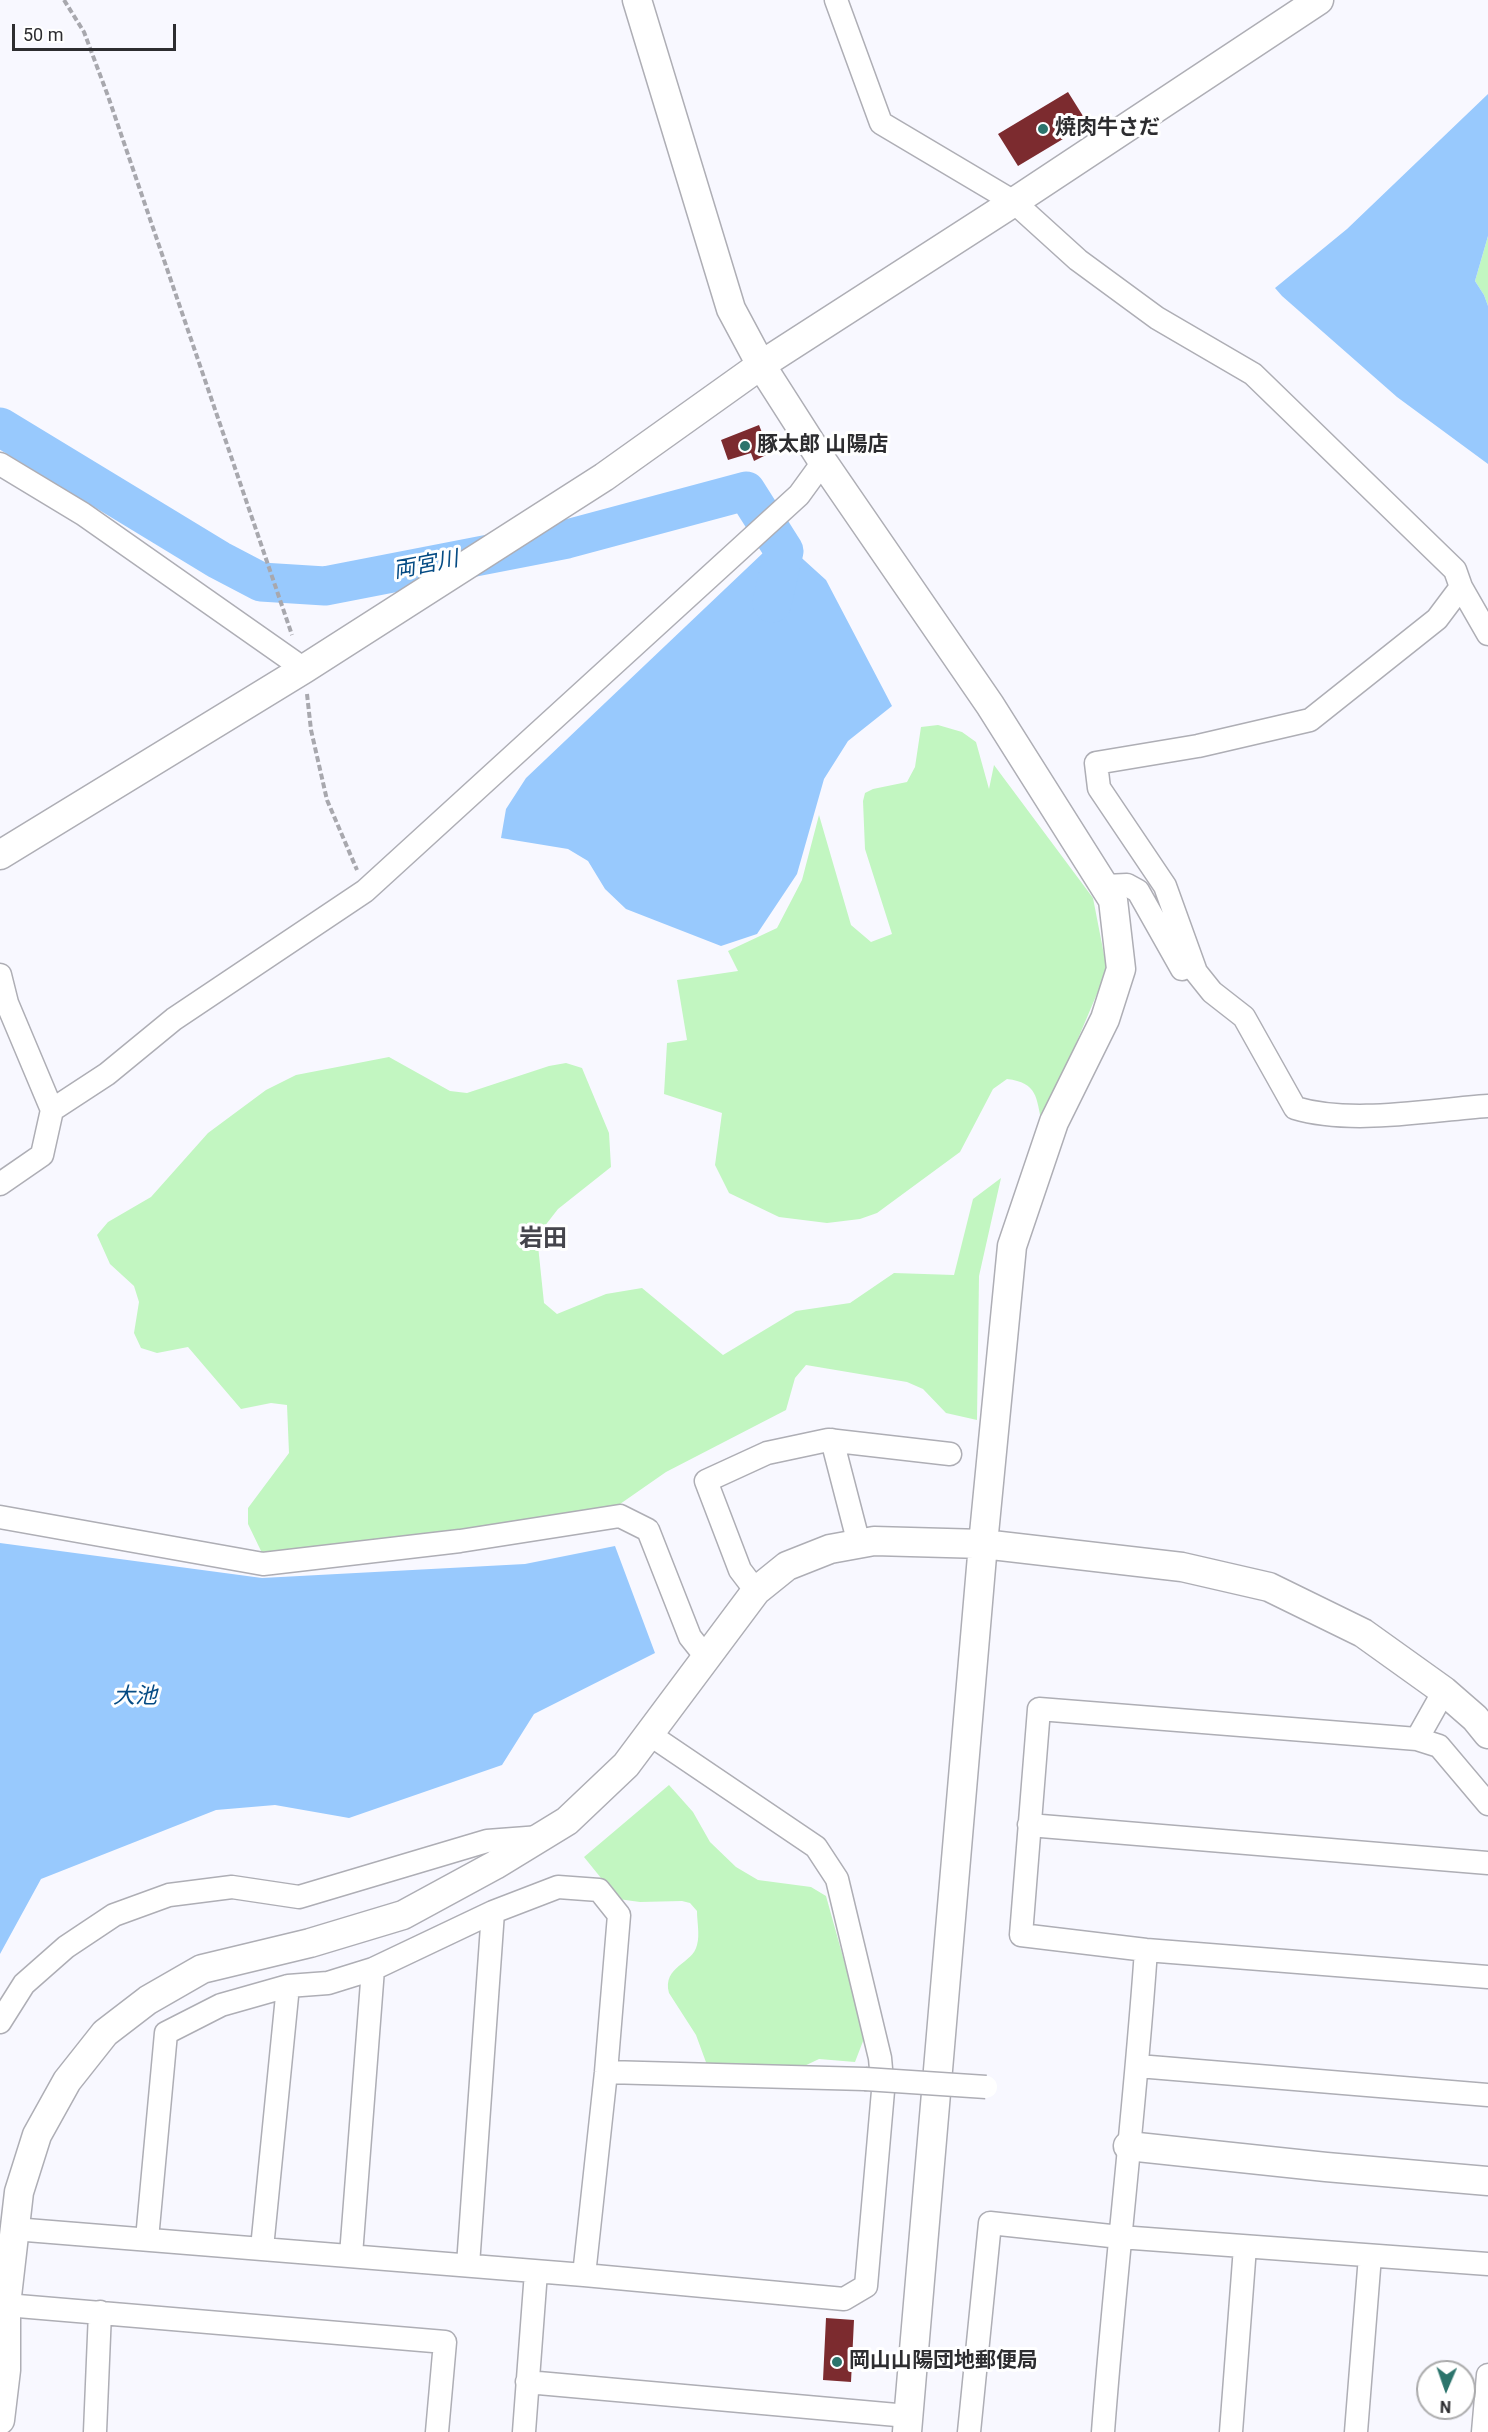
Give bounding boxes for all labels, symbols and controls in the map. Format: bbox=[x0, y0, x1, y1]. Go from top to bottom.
scale bar bbox=[15, 12, 178, 50]
text: 50 m bbox=[23, 24, 63, 45]
place label: 焼肉牛さだ bbox=[1055, 116, 1160, 142]
marker: 焼肉牛さだ bbox=[1036, 122, 1050, 136]
place label: 豚太郎 山陽店 bbox=[757, 433, 888, 459]
marker: 豚太郎 山陽店 bbox=[738, 439, 752, 453]
water label: 両宮川 bbox=[391, 547, 461, 585]
district label: 岩田 bbox=[519, 1226, 567, 1254]
water label: 大池 bbox=[113, 1684, 157, 1710]
place label: 岡山山陽団地郵便局 bbox=[849, 2349, 1038, 2375]
marker: 岡山山陽団地郵便局 bbox=[830, 2355, 844, 2369]
north arrow bbox=[1416, 2360, 1476, 2420]
text: N bbox=[1439, 2397, 1451, 2416]

